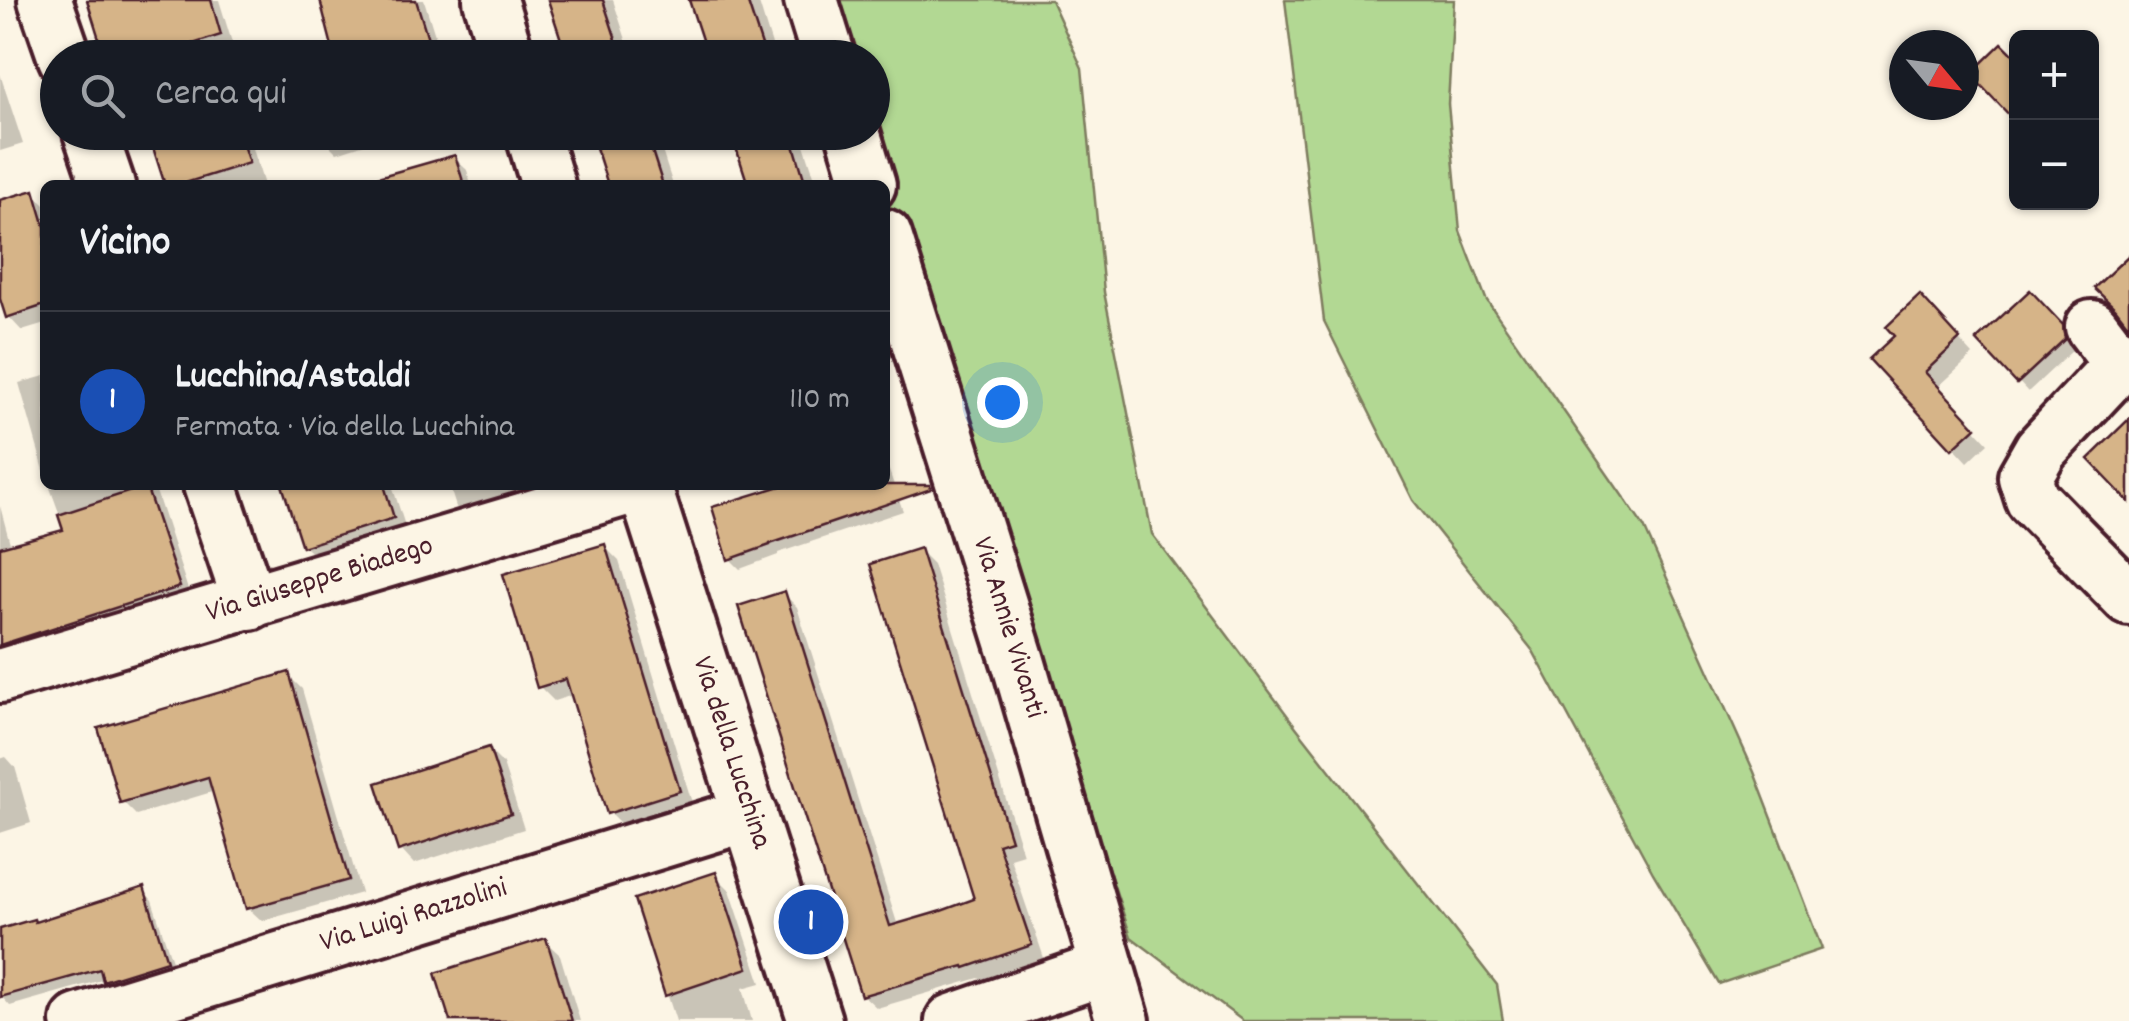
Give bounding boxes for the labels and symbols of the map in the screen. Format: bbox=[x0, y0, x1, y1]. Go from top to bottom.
north arrow bbox=[1889, 30, 1979, 120]
your location bbox=[977, 377, 1028, 428]
street label: Via Giuseppe Biadego bbox=[201, 526, 439, 636]
street label: Via Annie Vivanti bbox=[959, 532, 1055, 724]
street label: Via della Lucchina bbox=[679, 651, 782, 856]
street label: Via Luigi Razzolini bbox=[315, 868, 513, 966]
pin: 1 bbox=[778, 884, 844, 960]

